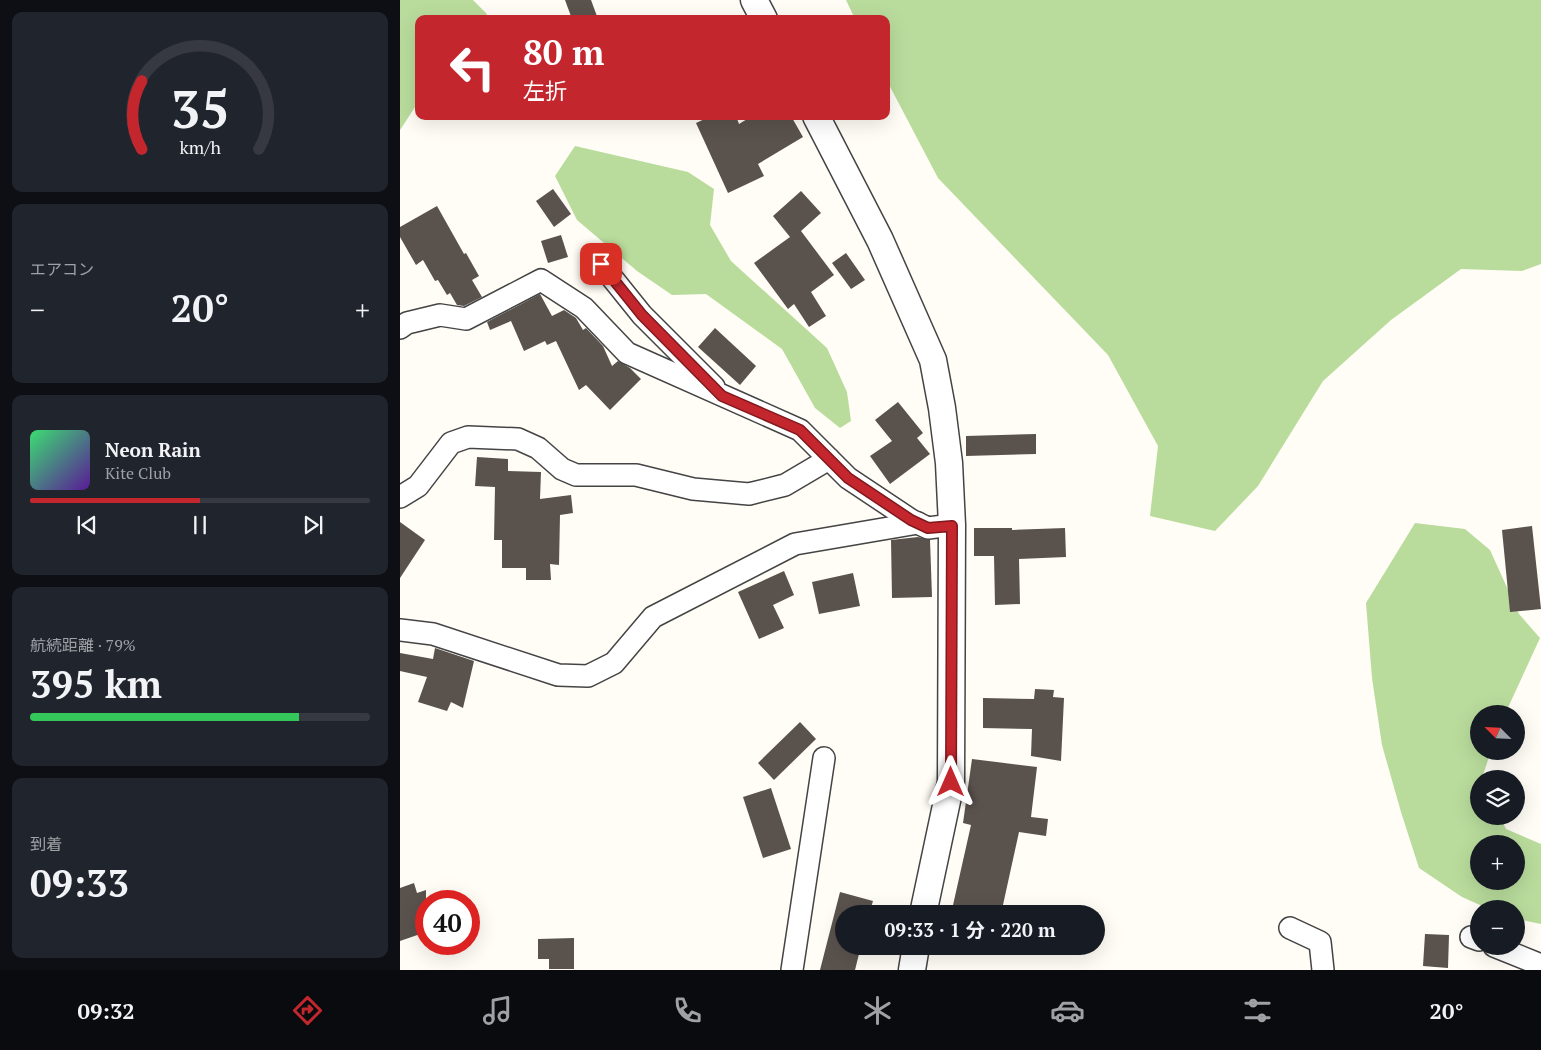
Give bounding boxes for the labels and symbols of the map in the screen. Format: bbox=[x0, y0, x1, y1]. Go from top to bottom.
pin bbox=[580, 243, 622, 285]
north arrow bbox=[1470, 705, 1525, 760]
position arrow bbox=[924, 755, 976, 807]
speed limit sign: 40 bbox=[415, 890, 480, 955]

